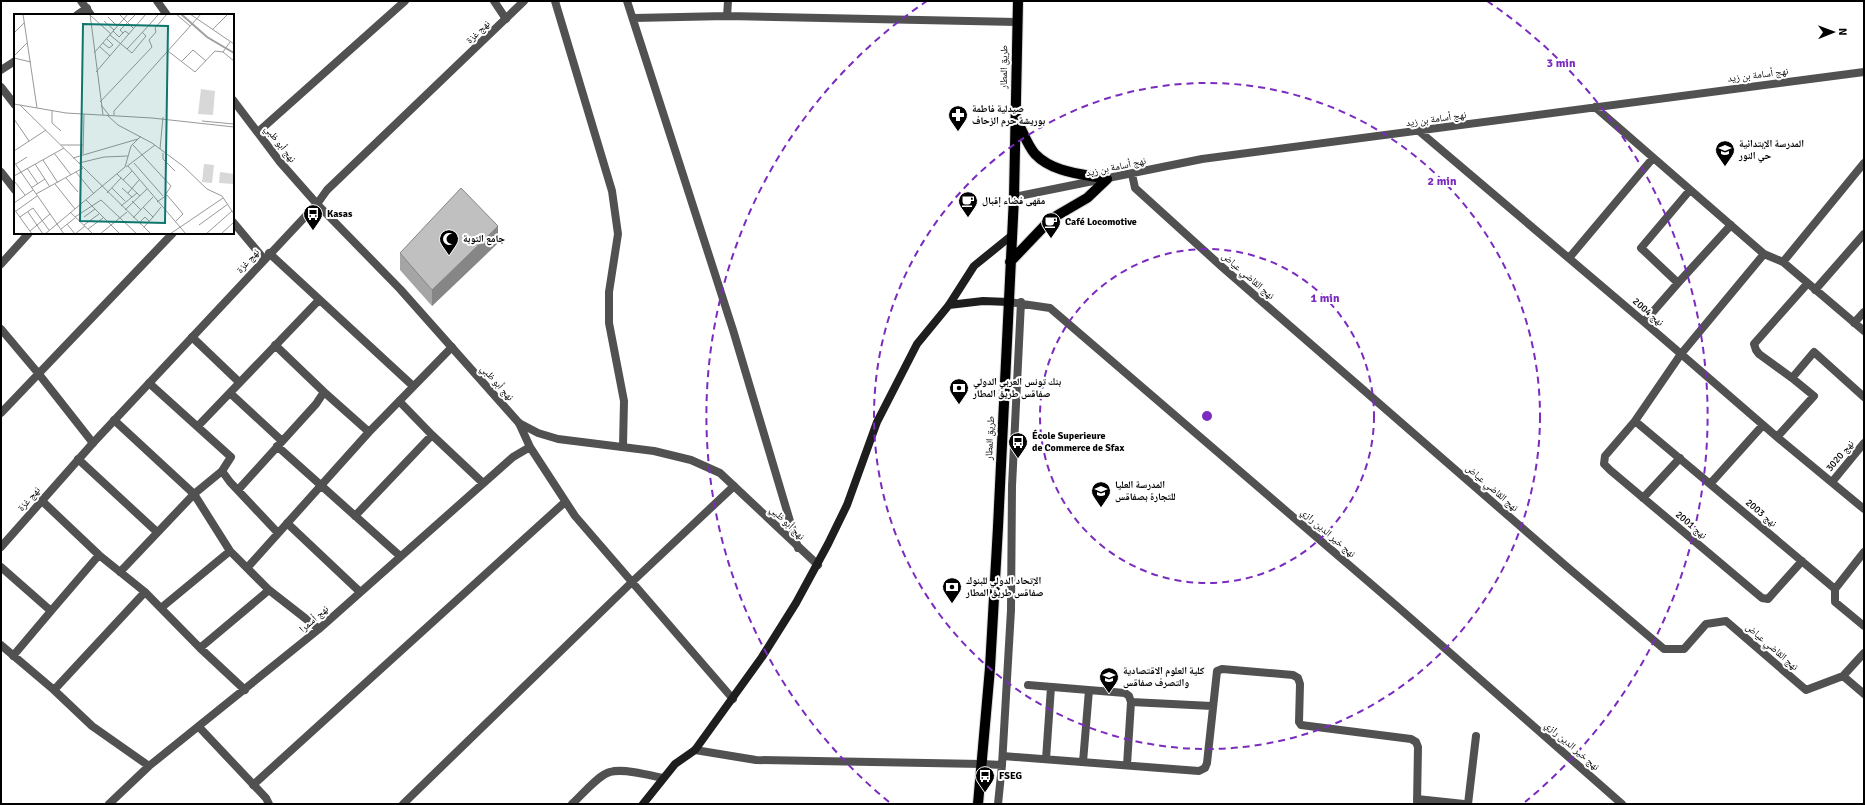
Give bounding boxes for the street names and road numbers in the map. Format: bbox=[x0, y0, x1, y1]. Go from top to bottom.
street label: نهج غزة bbox=[464, 18, 493, 46]
street label: طريق المطار bbox=[998, 45, 1010, 90]
street label: نهج أسامة بن زيد bbox=[1727, 64, 1789, 85]
street label: نهج أسامة بن زيد bbox=[1405, 108, 1467, 129]
street label: نهج أبو ظبي bbox=[261, 123, 299, 166]
street label: نهج أسامة بن زيد bbox=[1085, 154, 1147, 179]
street label: نهج غزة bbox=[234, 246, 262, 276]
street label: نهج القاضي عياض bbox=[1218, 250, 1277, 303]
street label: نهج 2004 bbox=[1630, 295, 1666, 329]
street label: نهج أبو ظبي bbox=[477, 362, 517, 405]
street label: طريق المطار bbox=[983, 415, 997, 461]
street label: نهج 3020 bbox=[1824, 438, 1857, 474]
street label: نهج القاضي عياض bbox=[1462, 462, 1521, 515]
street label: نهج غزة bbox=[15, 484, 43, 514]
street label: نهج 2003 bbox=[1743, 497, 1779, 530]
street label: نهج أبو ظبي bbox=[766, 503, 808, 544]
street label: نهج خير الدين رازي bbox=[1297, 506, 1358, 561]
street label: نهج 2001 bbox=[1673, 509, 1709, 542]
street label: نهج أسمرا bbox=[296, 602, 331, 635]
street label: نهج القاضي عياض bbox=[1742, 621, 1801, 674]
street label: نهج خير الدين رازي bbox=[1541, 719, 1602, 774]

